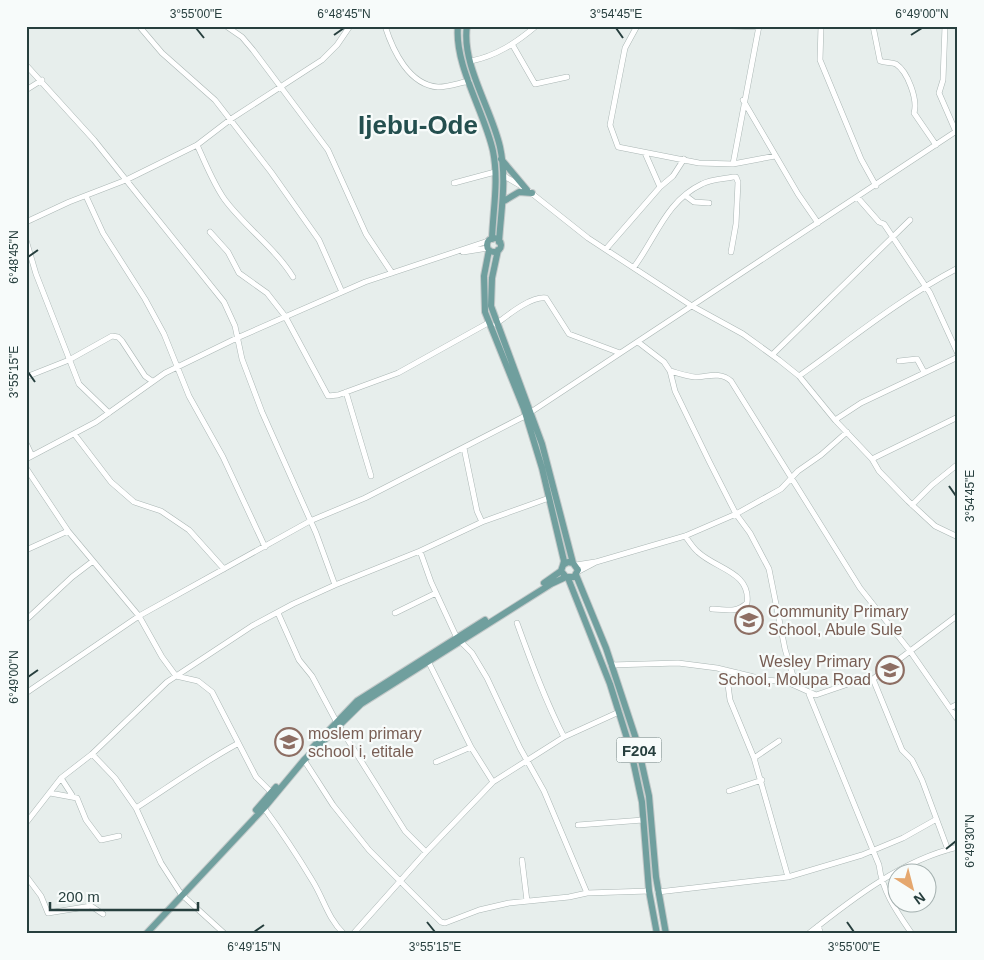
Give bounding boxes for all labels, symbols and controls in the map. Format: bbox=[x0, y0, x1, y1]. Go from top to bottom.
text: 3°55'00"E bbox=[170, 7, 222, 21]
text: 6°48'45"N bbox=[317, 7, 371, 21]
text: 3°54'45"E bbox=[590, 7, 642, 21]
text: 6°49'00"N bbox=[895, 7, 949, 21]
district label: Ijebu-Ode bbox=[358, 110, 478, 140]
text: 6°48'45"N bbox=[7, 230, 21, 284]
text: 3°55'15"E bbox=[7, 346, 21, 398]
text: 3°54'45"E bbox=[963, 470, 977, 522]
place label: Community Primary School, Abule Sule bbox=[768, 603, 908, 638]
school or university icon: Community Primary School, Abule Sule bbox=[734, 605, 764, 635]
text: 6°49'00"N bbox=[7, 650, 21, 704]
place label: Wesley Primary School, Molupa Road bbox=[718, 653, 871, 688]
school or university icon: Wesley Primary School, Molupa Road bbox=[875, 655, 905, 685]
place label: moslem primary school i, etitale bbox=[308, 725, 422, 760]
school or university icon: moslem primary school i, etitale bbox=[274, 727, 304, 757]
road number: F204 bbox=[616, 738, 662, 762]
text: 6°49'30"N bbox=[963, 814, 977, 868]
north arrow bbox=[886, 862, 936, 912]
scale bar bbox=[50, 880, 198, 912]
text: 200 m bbox=[58, 888, 100, 905]
text: N bbox=[911, 889, 928, 908]
text: 6°49'15"N bbox=[227, 940, 281, 954]
text: 3°55'15"E bbox=[409, 940, 461, 954]
text: 3°55'00"E bbox=[828, 940, 880, 954]

